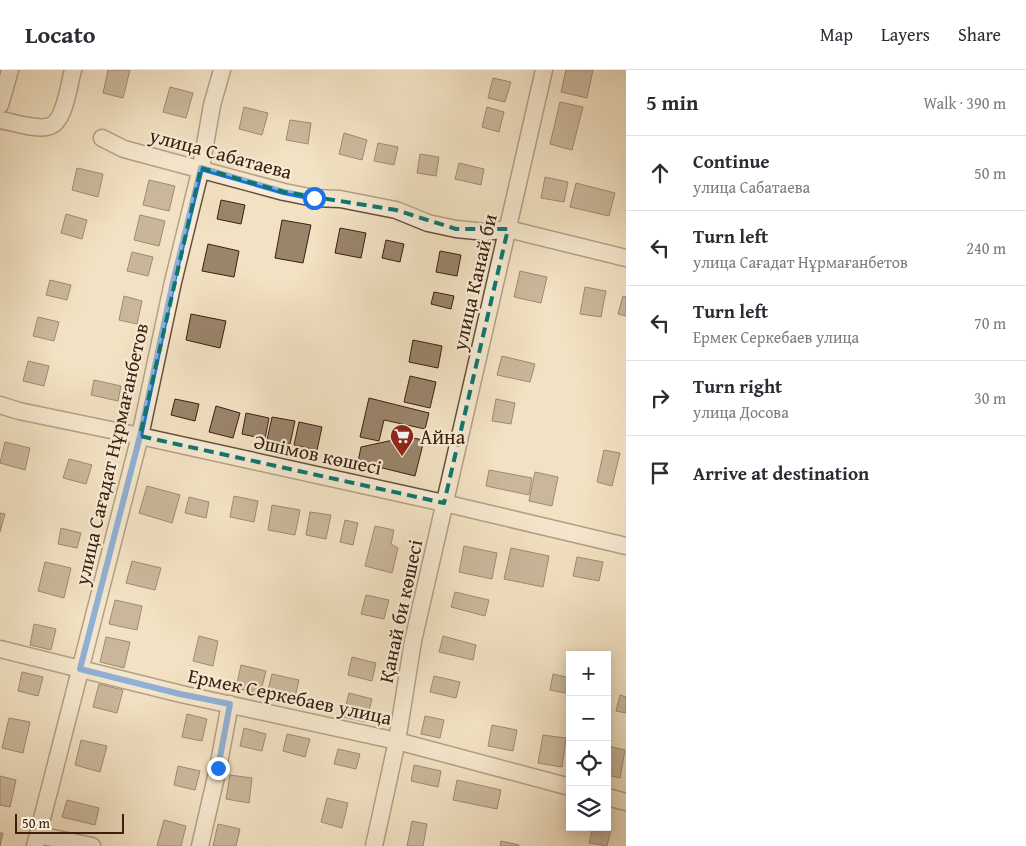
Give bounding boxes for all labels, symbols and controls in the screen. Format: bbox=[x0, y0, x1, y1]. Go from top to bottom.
text: Locato bbox=[25, 17, 96, 52]
text: Map bbox=[820, 21, 853, 48]
text: Layers bbox=[881, 21, 930, 48]
text: Share bbox=[958, 21, 1001, 48]
text: 5 min bbox=[646, 87, 698, 118]
text: Walk · 390 m bbox=[923, 91, 1006, 115]
street label: улица Сабатаева bbox=[146, 120, 296, 186]
text: Continue bbox=[693, 147, 770, 175]
icon: ahead bbox=[646, 159, 674, 187]
text: 50 m bbox=[974, 161, 1006, 185]
text: улица Сабатаева bbox=[693, 175, 810, 199]
route start bbox=[303, 187, 326, 210]
street label: улица Канай би bbox=[444, 211, 504, 354]
text: Turn left bbox=[693, 222, 768, 250]
icon: left bbox=[646, 234, 674, 262]
text: 240 m bbox=[966, 236, 1006, 260]
text: улица Сағадат Нұрмағанбетов bbox=[693, 250, 908, 274]
text: Turn left bbox=[693, 297, 768, 325]
icon: left bbox=[646, 309, 674, 337]
text: 70 m bbox=[974, 311, 1006, 335]
street label: улица Сағадат Нұрмағанбетов bbox=[66, 320, 155, 589]
text: Ермек Серкебаев улица bbox=[693, 325, 859, 349]
text: Turn right bbox=[693, 372, 782, 400]
icon: right bbox=[646, 384, 674, 412]
text: 30 m bbox=[974, 386, 1006, 410]
text: улица Досова bbox=[693, 400, 789, 424]
place label: Айна bbox=[420, 422, 466, 451]
supermarket icon: Айна bbox=[389, 423, 415, 457]
street label: Әшімов көшесі bbox=[251, 426, 385, 482]
icon: arrive bbox=[646, 459, 674, 487]
text: Arrive at destination bbox=[693, 459, 869, 487]
street label: Қанай би көшесі bbox=[371, 536, 429, 685]
map controls bbox=[566, 651, 611, 831]
button: + bbox=[566, 651, 611, 696]
street label: Ермек Серкебаев улица bbox=[185, 660, 395, 732]
button: − bbox=[566, 696, 611, 741]
button: locate bbox=[566, 741, 611, 786]
route end bbox=[207, 757, 230, 780]
button: layers bbox=[566, 786, 611, 831]
scale bar bbox=[15, 811, 124, 834]
text: 50 m bbox=[22, 813, 50, 833]

